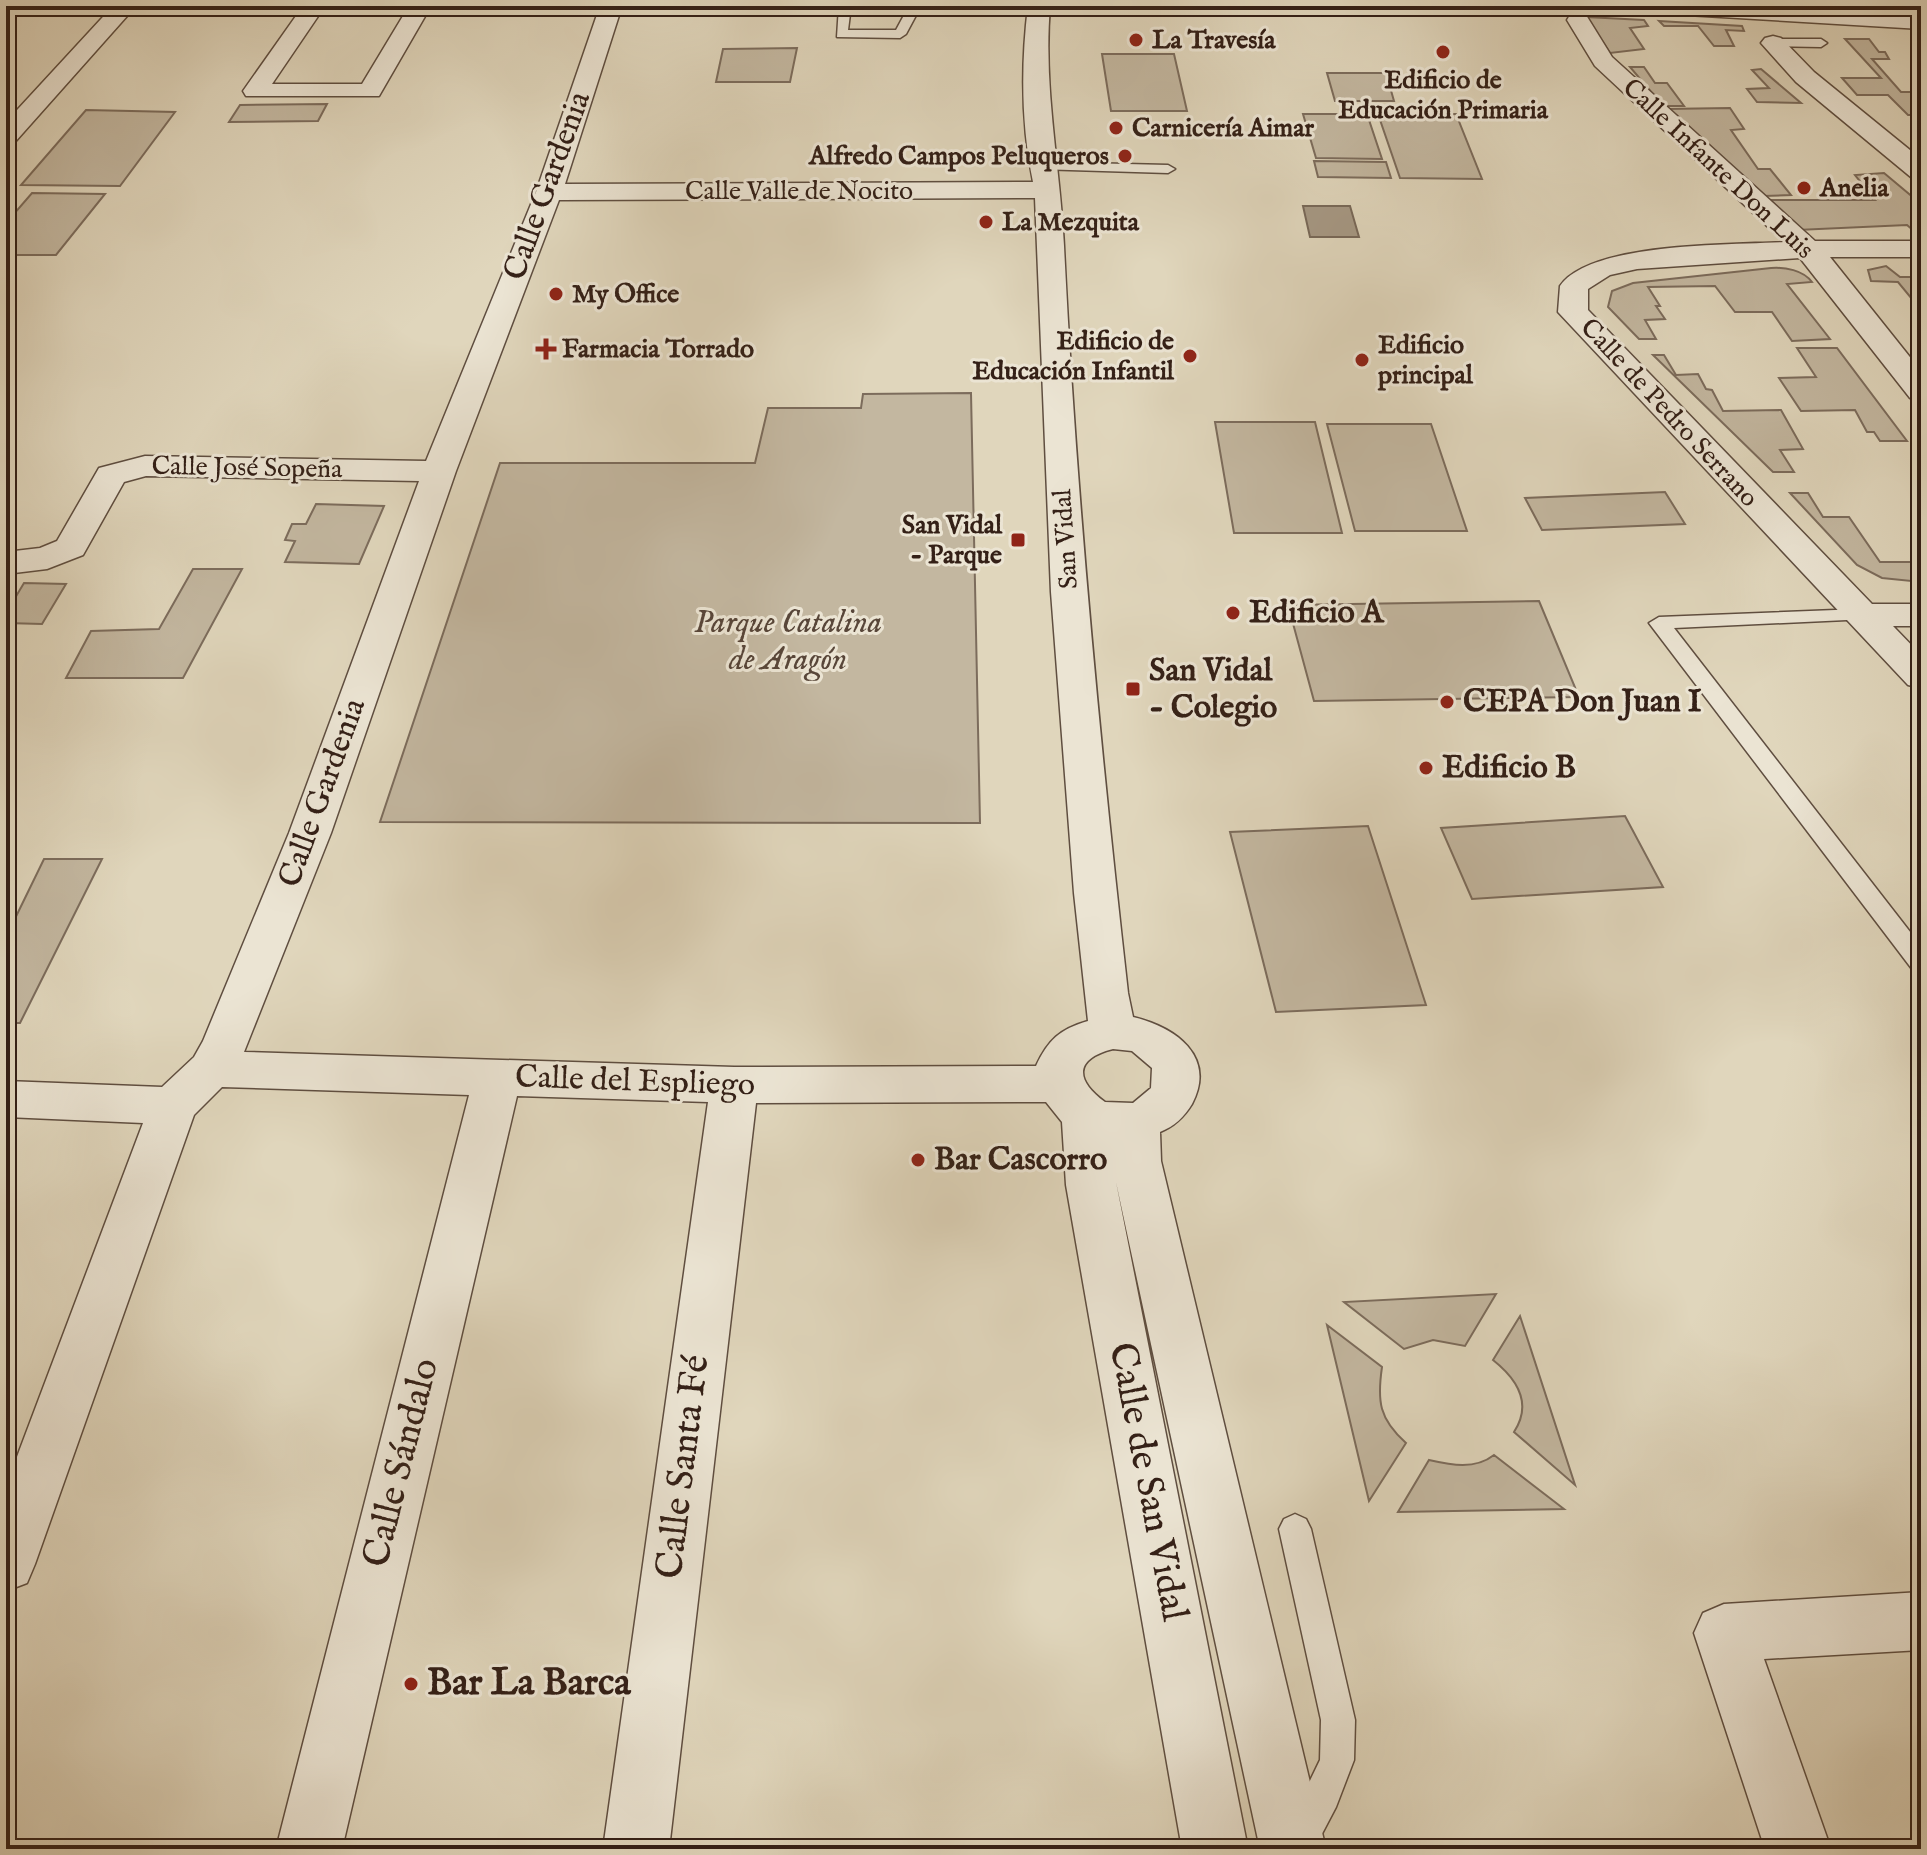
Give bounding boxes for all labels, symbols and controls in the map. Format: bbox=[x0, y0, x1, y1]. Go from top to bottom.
place label: La Travesía bbox=[1152, 24, 1276, 57]
marker: La Travesía bbox=[1127, 31, 1145, 49]
marker: Edificio de Educación Primaria bbox=[1434, 43, 1452, 61]
place label: Edificio de Educación Primaria bbox=[1338, 64, 1549, 127]
street label: Calle Infante Don Luis bbox=[1615, 72, 1821, 266]
street label: Calle Gardenia bbox=[495, 86, 601, 286]
place label: Carnicería Aimar bbox=[1132, 112, 1314, 145]
marker: Carnicería Aimar bbox=[1107, 119, 1125, 137]
place label: Alfredo Campos Peluqueros bbox=[808, 140, 1109, 173]
marker: Alfredo Campos Peluqueros bbox=[1116, 147, 1134, 165]
place label: Anelia bbox=[1819, 172, 1889, 205]
street label: Calle Valle de Nocito bbox=[685, 175, 913, 208]
marker: Anelia bbox=[1795, 179, 1813, 197]
place label: La Mezquita bbox=[1002, 206, 1140, 239]
marker: La Mezquita bbox=[977, 213, 995, 231]
place label: My Office bbox=[572, 278, 679, 311]
marker: My Office bbox=[547, 285, 565, 303]
street label: Calle de Pedro Serrano bbox=[1573, 312, 1765, 514]
place label: Edificio de Educación Infantil bbox=[972, 325, 1175, 388]
place label: Edificio principal bbox=[1377, 329, 1474, 392]
place label: Farmacia Torrado bbox=[562, 333, 754, 366]
marker: Farmacia Torrado bbox=[537, 340, 555, 358]
marker: Edificio de Educación Infantil bbox=[1181, 347, 1199, 365]
marker: Edificio principal bbox=[1353, 351, 1371, 369]
street label: Calle José Sopeña bbox=[151, 450, 343, 486]
street label: San Vidal bbox=[1046, 487, 1086, 590]
place label: San Vidal - Parque bbox=[902, 509, 1003, 572]
marker: San Vidal - Parque bbox=[1009, 531, 1027, 549]
place label: Edificio A bbox=[1249, 593, 1385, 634]
park label: Parque Catalina de Aragón bbox=[694, 603, 882, 681]
marker: Edificio A bbox=[1224, 604, 1242, 622]
place label: San Vidal - Colegio bbox=[1149, 651, 1277, 729]
marker: San Vidal - Colegio bbox=[1124, 680, 1142, 698]
place label: CEPA Don Juan I bbox=[1463, 682, 1702, 723]
street label: Calle Gardenia bbox=[270, 693, 376, 893]
marker: CEPA Don Juan I bbox=[1438, 693, 1456, 711]
place label: Edificio B bbox=[1442, 748, 1576, 789]
marker: Edificio B bbox=[1417, 759, 1435, 777]
street label: Calle del Espliego bbox=[514, 1057, 756, 1107]
place label: Bar Cascorro bbox=[934, 1140, 1107, 1181]
marker: Bar Cascorro bbox=[909, 1151, 927, 1169]
street label: Calle de San Vidal bbox=[1097, 1339, 1198, 1626]
street label: Calle Santa Fé bbox=[646, 1352, 722, 1582]
street label: Calle Sándalo bbox=[353, 1354, 451, 1572]
place label: Bar La Barca bbox=[427, 1660, 631, 1708]
marker: Bar La Barca bbox=[402, 1675, 420, 1693]

